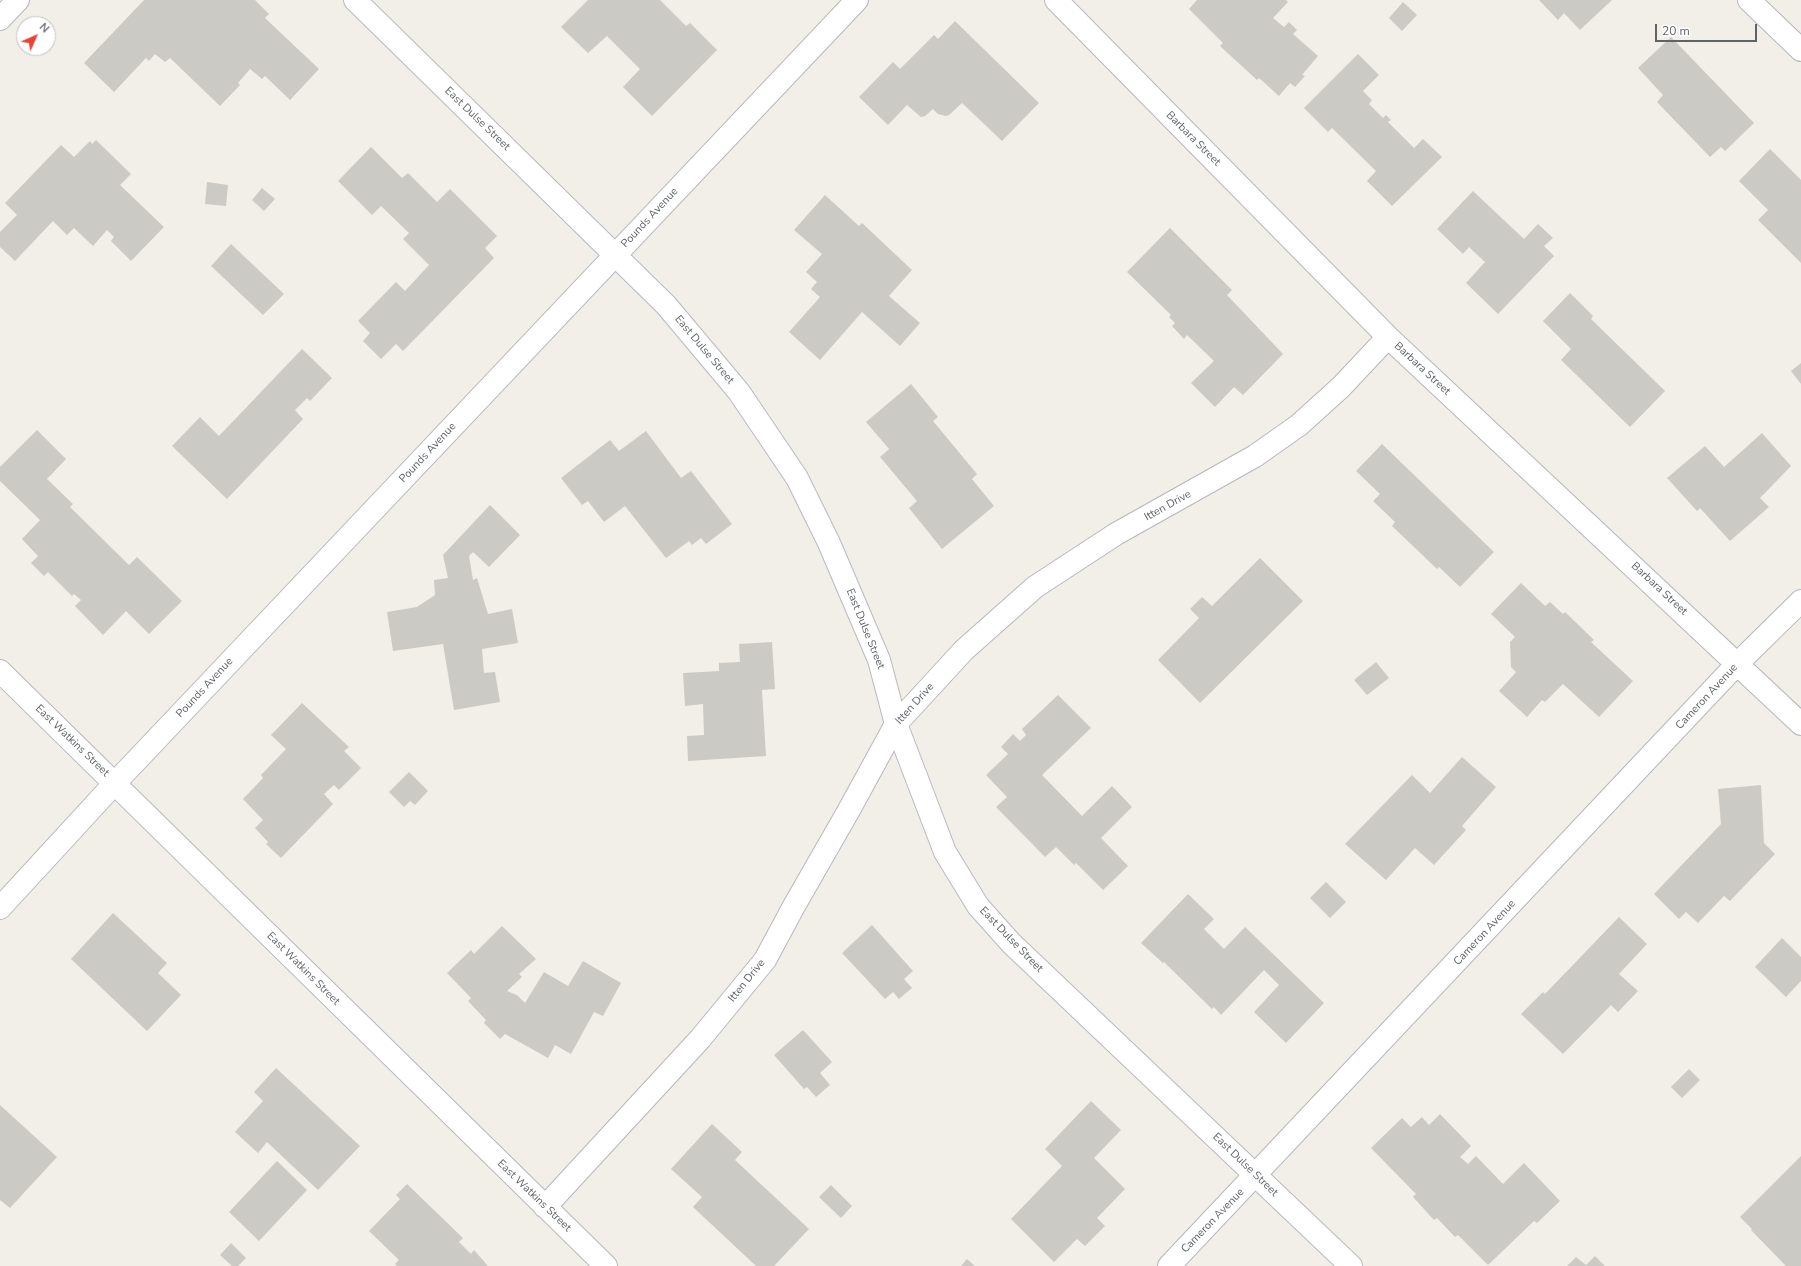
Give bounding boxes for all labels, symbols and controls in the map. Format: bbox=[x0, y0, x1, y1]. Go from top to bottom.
north arrow bbox=[16, 16, 56, 56]
scale bar bbox=[1657, 16, 1759, 42]
text: N bbox=[36, 20, 52, 36]
text: 20 m bbox=[1662, 23, 1690, 39]
street label: East Dulse Street bbox=[442, 85, 512, 153]
street label: Barbara Street bbox=[1163, 109, 1223, 169]
street label: Pounds Avenue bbox=[619, 185, 681, 251]
street label: East Dulse Street bbox=[671, 313, 737, 387]
street label: Barbara Street bbox=[1391, 340, 1453, 398]
street label: Pounds Avenue bbox=[397, 420, 459, 486]
street label: Itten Drive bbox=[1142, 488, 1194, 524]
street label: Barbara Street bbox=[1628, 560, 1690, 618]
street label: East Dulse Street bbox=[843, 587, 887, 671]
street label: Pounds Avenue bbox=[174, 655, 236, 721]
street label: Cameron Avenue bbox=[1673, 661, 1741, 733]
street label: Itten Drive bbox=[893, 681, 937, 727]
street label: East Watkins Street bbox=[32, 702, 112, 780]
street label: Cameron Avenue bbox=[1451, 897, 1519, 969]
street label: East Dulse Street bbox=[977, 905, 1045, 975]
street label: East Watkins Street bbox=[264, 930, 342, 1008]
street label: Itten Drive bbox=[726, 957, 768, 1005]
street label: East Dulse Street bbox=[1210, 1131, 1280, 1199]
street label: East Watkins Street bbox=[494, 1157, 574, 1235]
street label: Cameron Avenue bbox=[1179, 1186, 1247, 1256]

